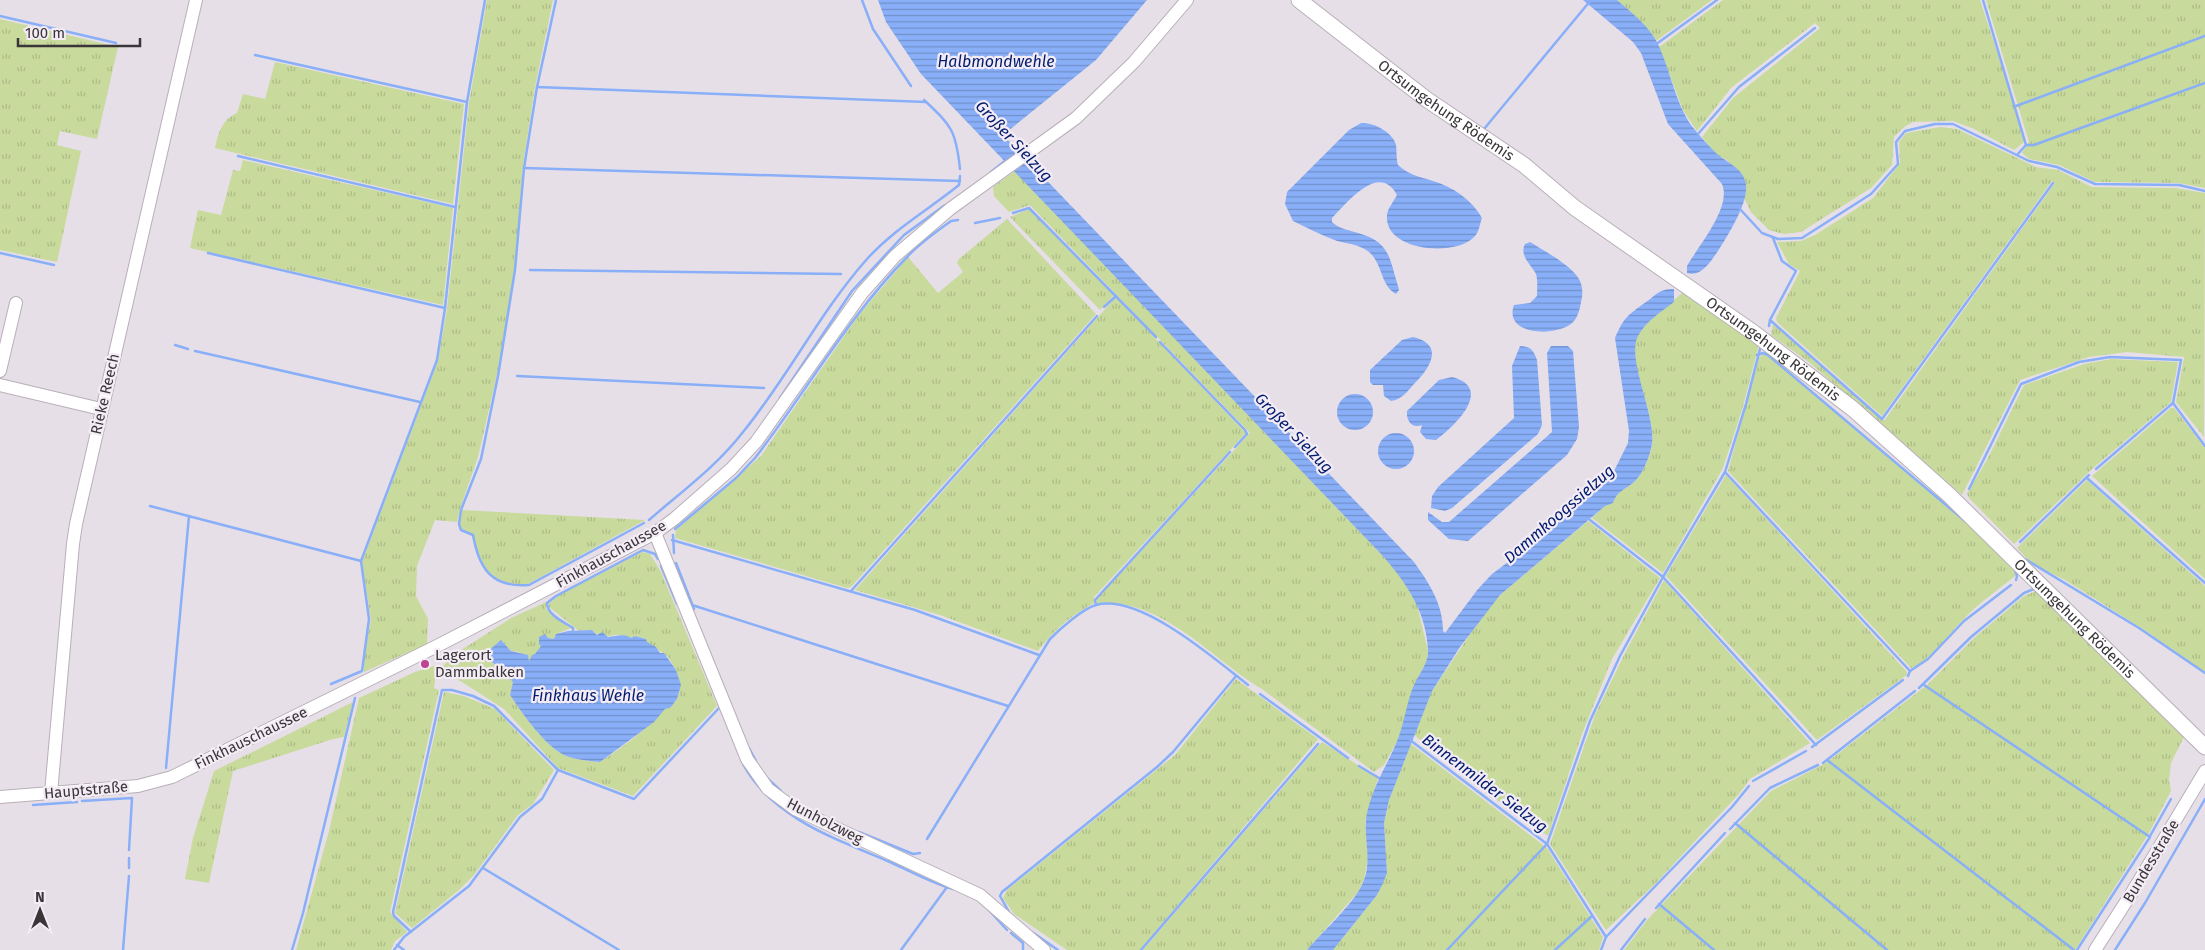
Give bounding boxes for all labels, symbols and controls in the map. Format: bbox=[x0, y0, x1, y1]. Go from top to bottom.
scale bar bbox=[18, 15, 140, 47]
text: 100 m bbox=[25, 24, 65, 42]
water label: Halbmondwehle bbox=[938, 52, 1055, 71]
street label: Ortsumgehung Rödemis bbox=[1374, 56, 1518, 165]
water label: Großer Sielzug bbox=[972, 96, 1056, 186]
street label: Ortsumgehung Rödemis bbox=[1702, 293, 1844, 405]
street label: Rieke Reech bbox=[87, 352, 123, 436]
water label: Großer Sielzug bbox=[1251, 389, 1337, 477]
water label: Dammkoogssielzug bbox=[1500, 461, 1618, 567]
street label: Finkhauschaussee bbox=[553, 516, 669, 592]
street label: Ortsumgehung Rödemis bbox=[2010, 555, 2139, 682]
place label: Lagerort Dammbalken bbox=[435, 646, 524, 681]
marker: Lagerort Dammbalken bbox=[419, 658, 431, 670]
water label: Finkhaus Wehle bbox=[532, 686, 644, 705]
street label: Finkhauschaussee bbox=[192, 703, 310, 773]
water label: Binnenmilder Sielzug bbox=[1419, 730, 1551, 836]
street label: Hauptstraße bbox=[43, 777, 129, 803]
street label: Hunholzweg bbox=[784, 794, 866, 848]
street label: Bundesstraße bbox=[2119, 816, 2183, 906]
north arrow bbox=[15, 885, 65, 935]
text: N bbox=[35, 889, 45, 906]

